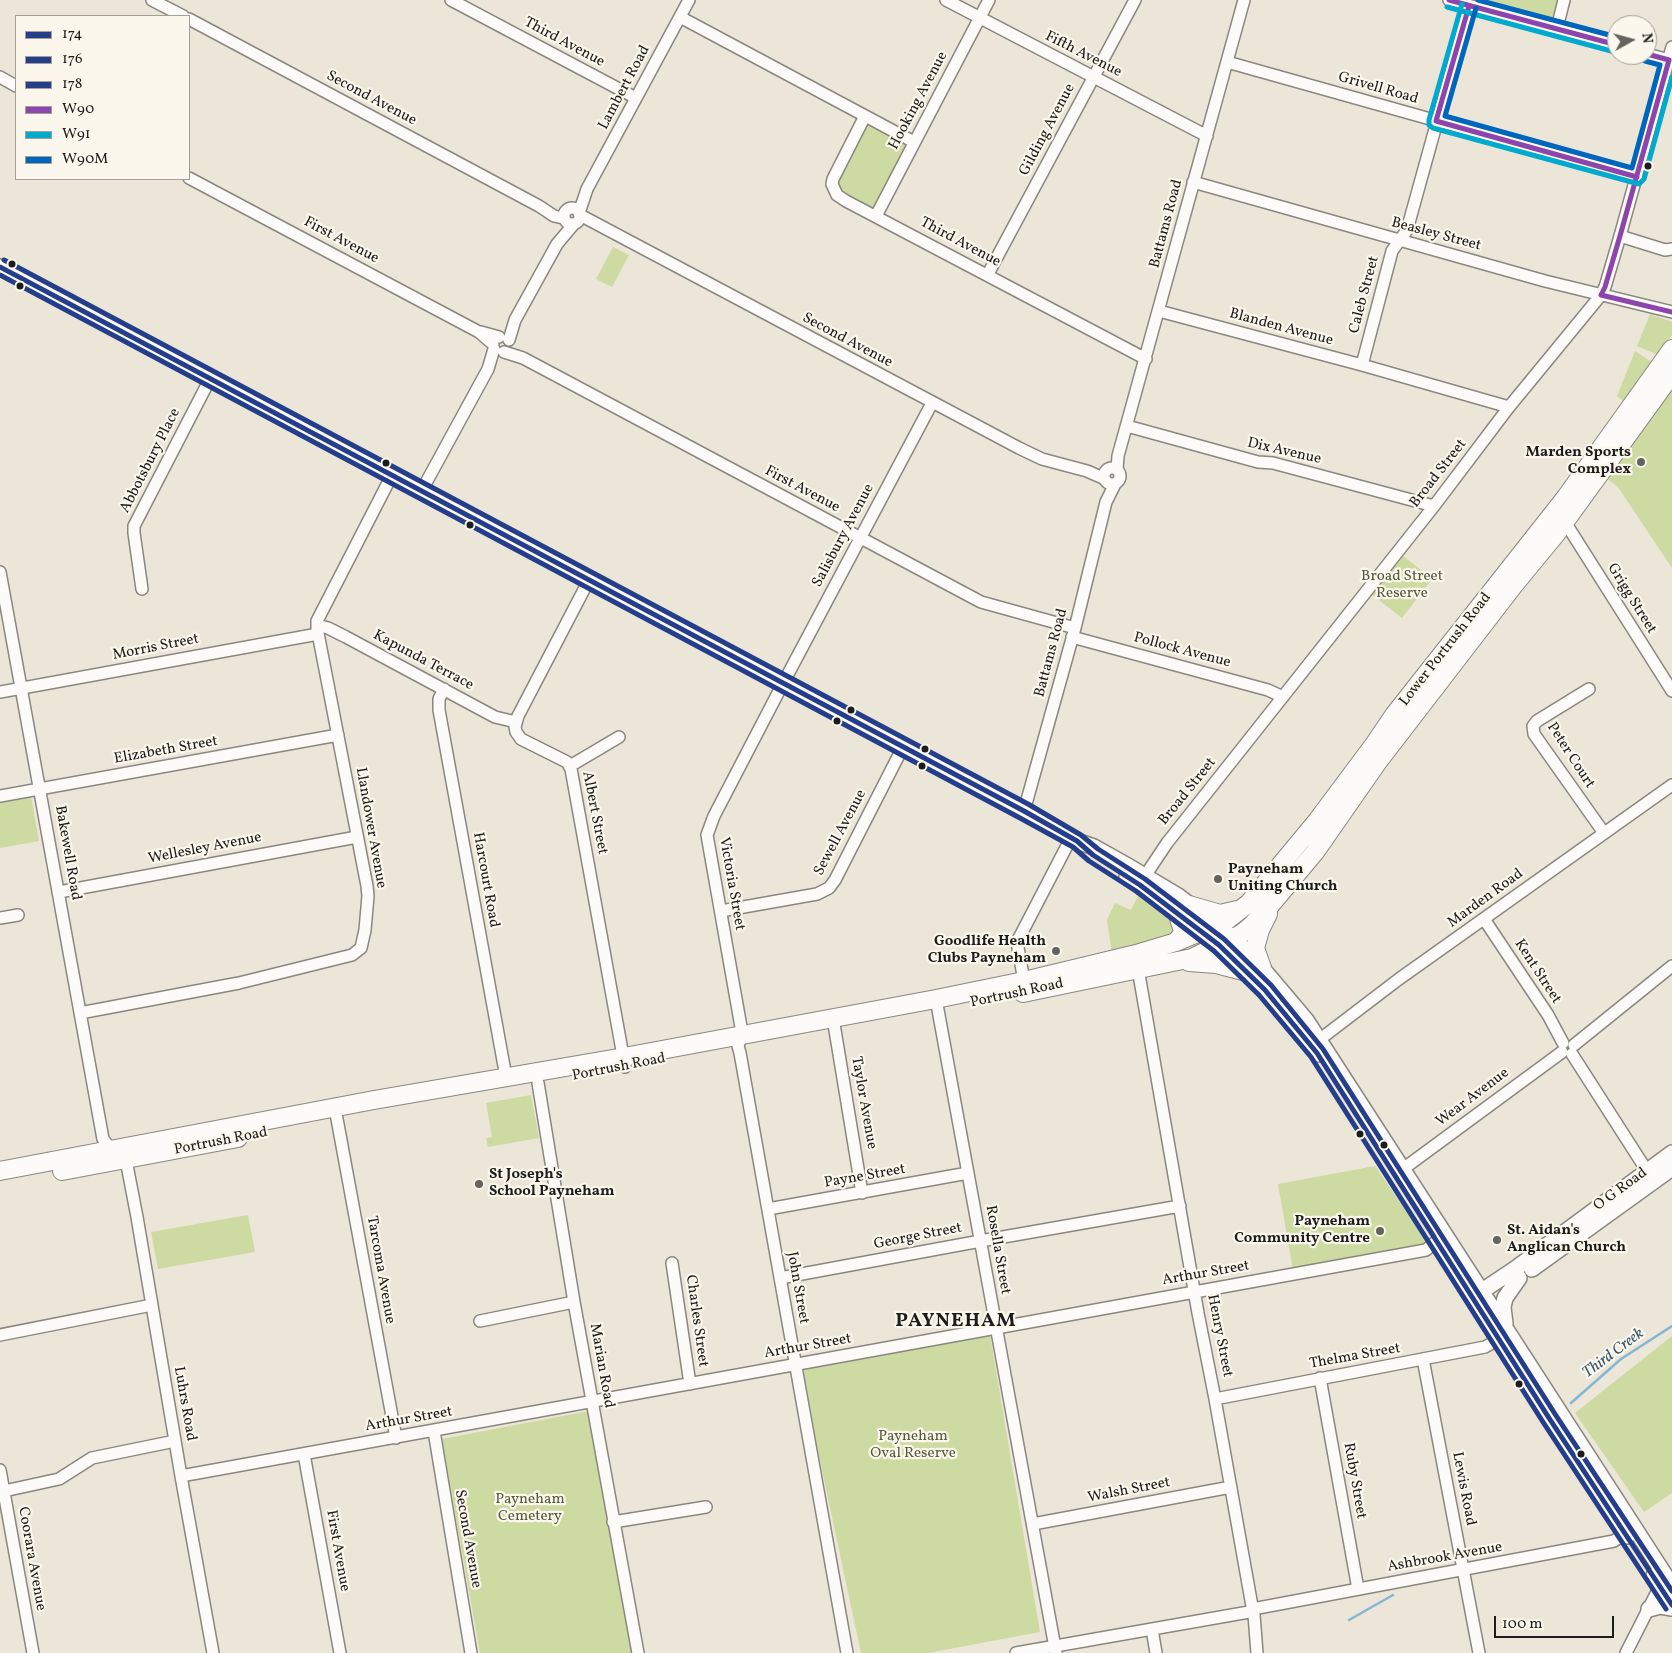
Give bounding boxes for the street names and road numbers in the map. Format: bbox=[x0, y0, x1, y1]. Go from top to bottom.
street label: Third Avenue bbox=[521, 14, 607, 72]
street label: Fifth Avenue bbox=[1042, 28, 1124, 82]
street label: Lambert Road bbox=[595, 43, 655, 133]
street label: Hooking Avenue bbox=[886, 49, 952, 153]
street label: Second Avenue bbox=[323, 68, 419, 130]
street label: Grivell Road bbox=[1336, 69, 1420, 109]
street label: Gilding Avenue bbox=[1016, 81, 1080, 179]
street label: Battams Road bbox=[1147, 178, 1187, 270]
street label: First Avenue bbox=[300, 214, 382, 268]
street label: Third Avenue bbox=[917, 214, 1003, 272]
street label: Beasley Street bbox=[1389, 214, 1483, 256]
street label: Caleb Street bbox=[1346, 254, 1384, 336]
street label: Blanden Avenue bbox=[1227, 305, 1335, 351]
street label: Second Avenue bbox=[799, 310, 895, 372]
street label: Abbotsbury Place bbox=[117, 406, 185, 516]
street label: Dix Avenue bbox=[1245, 435, 1323, 469]
street label: Broad Street bbox=[1407, 436, 1471, 512]
street label: First Avenue bbox=[761, 463, 843, 517]
street label: Salisbury Avenue bbox=[809, 481, 879, 591]
street label: Grigg Street bbox=[1602, 561, 1660, 637]
street label: Lower Portrush Road bbox=[1396, 590, 1496, 710]
street label: Battams Road bbox=[1032, 607, 1072, 699]
street label: Kapunda Terrace bbox=[370, 627, 476, 695]
street label: Pollock Avenue bbox=[1131, 629, 1233, 673]
street label: Morris Street bbox=[111, 631, 201, 665]
street label: Peter Court bbox=[1542, 720, 1598, 792]
street label: Elizabeth Street bbox=[113, 733, 219, 769]
street label: Broad Street bbox=[1155, 755, 1221, 829]
street label: Llandower Avenue bbox=[350, 766, 390, 890]
street label: Albert Street bbox=[577, 770, 611, 856]
street label: Sewell Avenue bbox=[811, 787, 871, 879]
street label: Bakewell Road bbox=[50, 804, 84, 902]
street label: Wellesley Avenue bbox=[147, 829, 263, 869]
street label: Harcourt Road bbox=[468, 831, 502, 929]
street label: Victoria Street bbox=[714, 836, 748, 932]
street label: Marden Road bbox=[1445, 866, 1527, 932]
street label: Kent Street bbox=[1510, 936, 1564, 1008]
street label: Portrush Road bbox=[969, 975, 1065, 1013]
street label: Portrush Road bbox=[571, 1050, 667, 1086]
street label: Taylor Avenue bbox=[846, 1055, 880, 1151]
street label: Wear Avenue bbox=[1433, 1065, 1513, 1131]
street label: Portrush Road bbox=[173, 1124, 269, 1160]
street label: Payne Street bbox=[823, 1161, 907, 1193]
street label: O G Road bbox=[1591, 1165, 1651, 1215]
street label: Rosella Street bbox=[980, 1204, 1014, 1296]
street label: Tarcoma Avenue bbox=[362, 1215, 398, 1325]
street label: George Street bbox=[872, 1220, 964, 1254]
street label: John Street bbox=[782, 1251, 812, 1325]
street label: Arthur Street bbox=[1161, 1257, 1251, 1291]
street label: Charles Street bbox=[681, 1274, 711, 1368]
street label: Henry Street bbox=[1202, 1293, 1236, 1379]
street label: Marian Road bbox=[585, 1322, 617, 1410]
street label: Arthur Street bbox=[763, 1330, 853, 1364]
street label: Thelma Street bbox=[1308, 1340, 1402, 1374]
street label: Luhrs Road bbox=[169, 1365, 199, 1443]
street label: Arthur Street bbox=[364, 1403, 454, 1437]
street label: Ruby Street bbox=[1338, 1441, 1370, 1521]
street label: Lewis Road bbox=[1447, 1451, 1479, 1527]
street label: Walsh Street bbox=[1086, 1474, 1172, 1508]
street label: Second Avenue bbox=[449, 1488, 485, 1590]
street label: Coorara Avenue bbox=[13, 1506, 49, 1612]
street label: First Avenue bbox=[321, 1509, 353, 1593]
street label: Ashbrook Avenue bbox=[1386, 1539, 1504, 1577]

